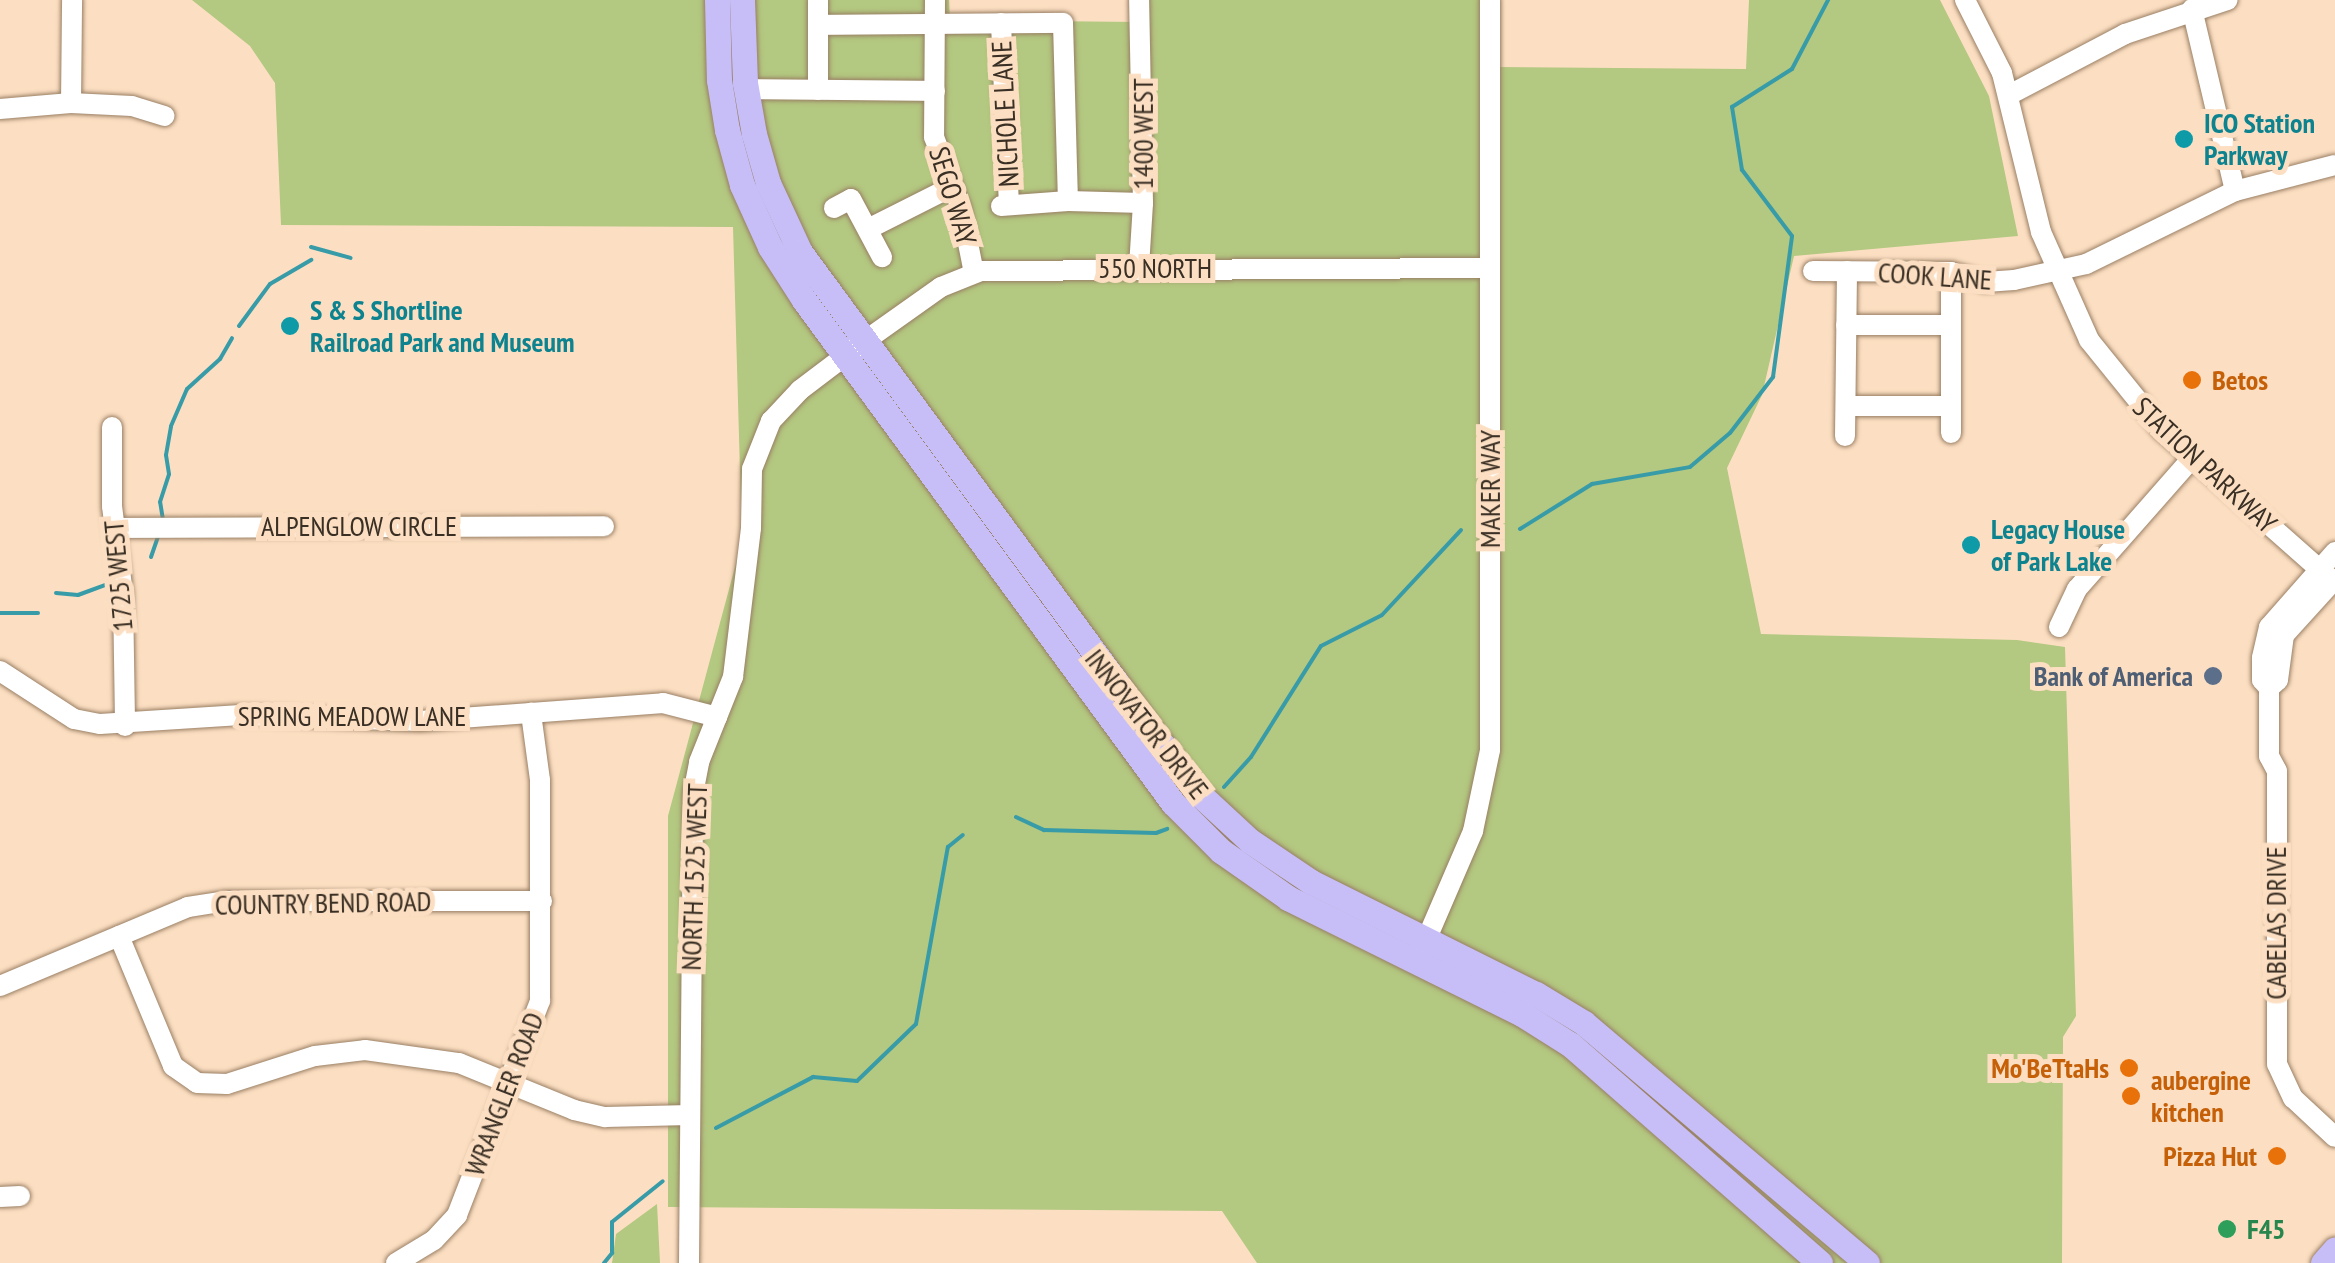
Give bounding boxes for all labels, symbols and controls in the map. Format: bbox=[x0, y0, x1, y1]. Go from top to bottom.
street label: NICHOLE LANE bbox=[984, 40, 1026, 188]
street label: 1400 WEST bbox=[1126, 78, 1160, 190]
place label: ICO Station Parkway bbox=[2204, 106, 2315, 172]
marker: ICO Station Parkway bbox=[2173, 128, 2195, 150]
street label: SEGO WAY bbox=[922, 143, 984, 249]
street label: 550 NORTH bbox=[1098, 251, 1212, 285]
street label: COOK LANE bbox=[1877, 255, 1993, 297]
place label: S & S Shortline Railroad Park and Museum bbox=[310, 293, 575, 359]
marker: S & S Shortline Railroad Park and Museum bbox=[279, 315, 301, 337]
place label: Betos bbox=[2212, 363, 2268, 397]
marker: Betos bbox=[2181, 369, 2203, 391]
street label: STATION PARKWAY bbox=[2126, 390, 2284, 540]
street label: MAKER WAY bbox=[1473, 430, 1507, 548]
street label: ALPENGLOW CIRCLE bbox=[261, 509, 457, 543]
place label: Legacy House of Park Lake bbox=[1991, 512, 2126, 578]
street label: 1725 WEST bbox=[96, 519, 140, 633]
marker: Legacy House of Park Lake bbox=[1960, 534, 1982, 556]
street label: INNOVATOR DRIVE bbox=[1078, 642, 1216, 806]
place label: Bank of America bbox=[2032, 659, 2193, 693]
marker: Bank of America bbox=[2202, 665, 2224, 687]
street label: SPRING MEADOW LANE bbox=[238, 699, 466, 733]
street label: NORTH 1525 WEST bbox=[674, 783, 714, 971]
street label: CABELAS DRIVE bbox=[2259, 846, 2293, 1000]
street label: COUNTRY BEND ROAD bbox=[214, 884, 432, 922]
street label: WRANGLER ROAD bbox=[457, 1008, 551, 1180]
place label: Mo'BeTtaHs bbox=[1991, 1051, 2109, 1085]
marker: Mo'BeTtaHs bbox=[2118, 1057, 2140, 1079]
place label: aubergine kitchen bbox=[2151, 1063, 2251, 1129]
marker: aubergine kitchen bbox=[2120, 1085, 2142, 1107]
place label: Pizza Hut bbox=[2163, 1139, 2257, 1173]
marker: Pizza Hut bbox=[2266, 1145, 2288, 1167]
place label: F45 bbox=[2247, 1212, 2285, 1246]
marker: F45 bbox=[2216, 1218, 2238, 1240]

